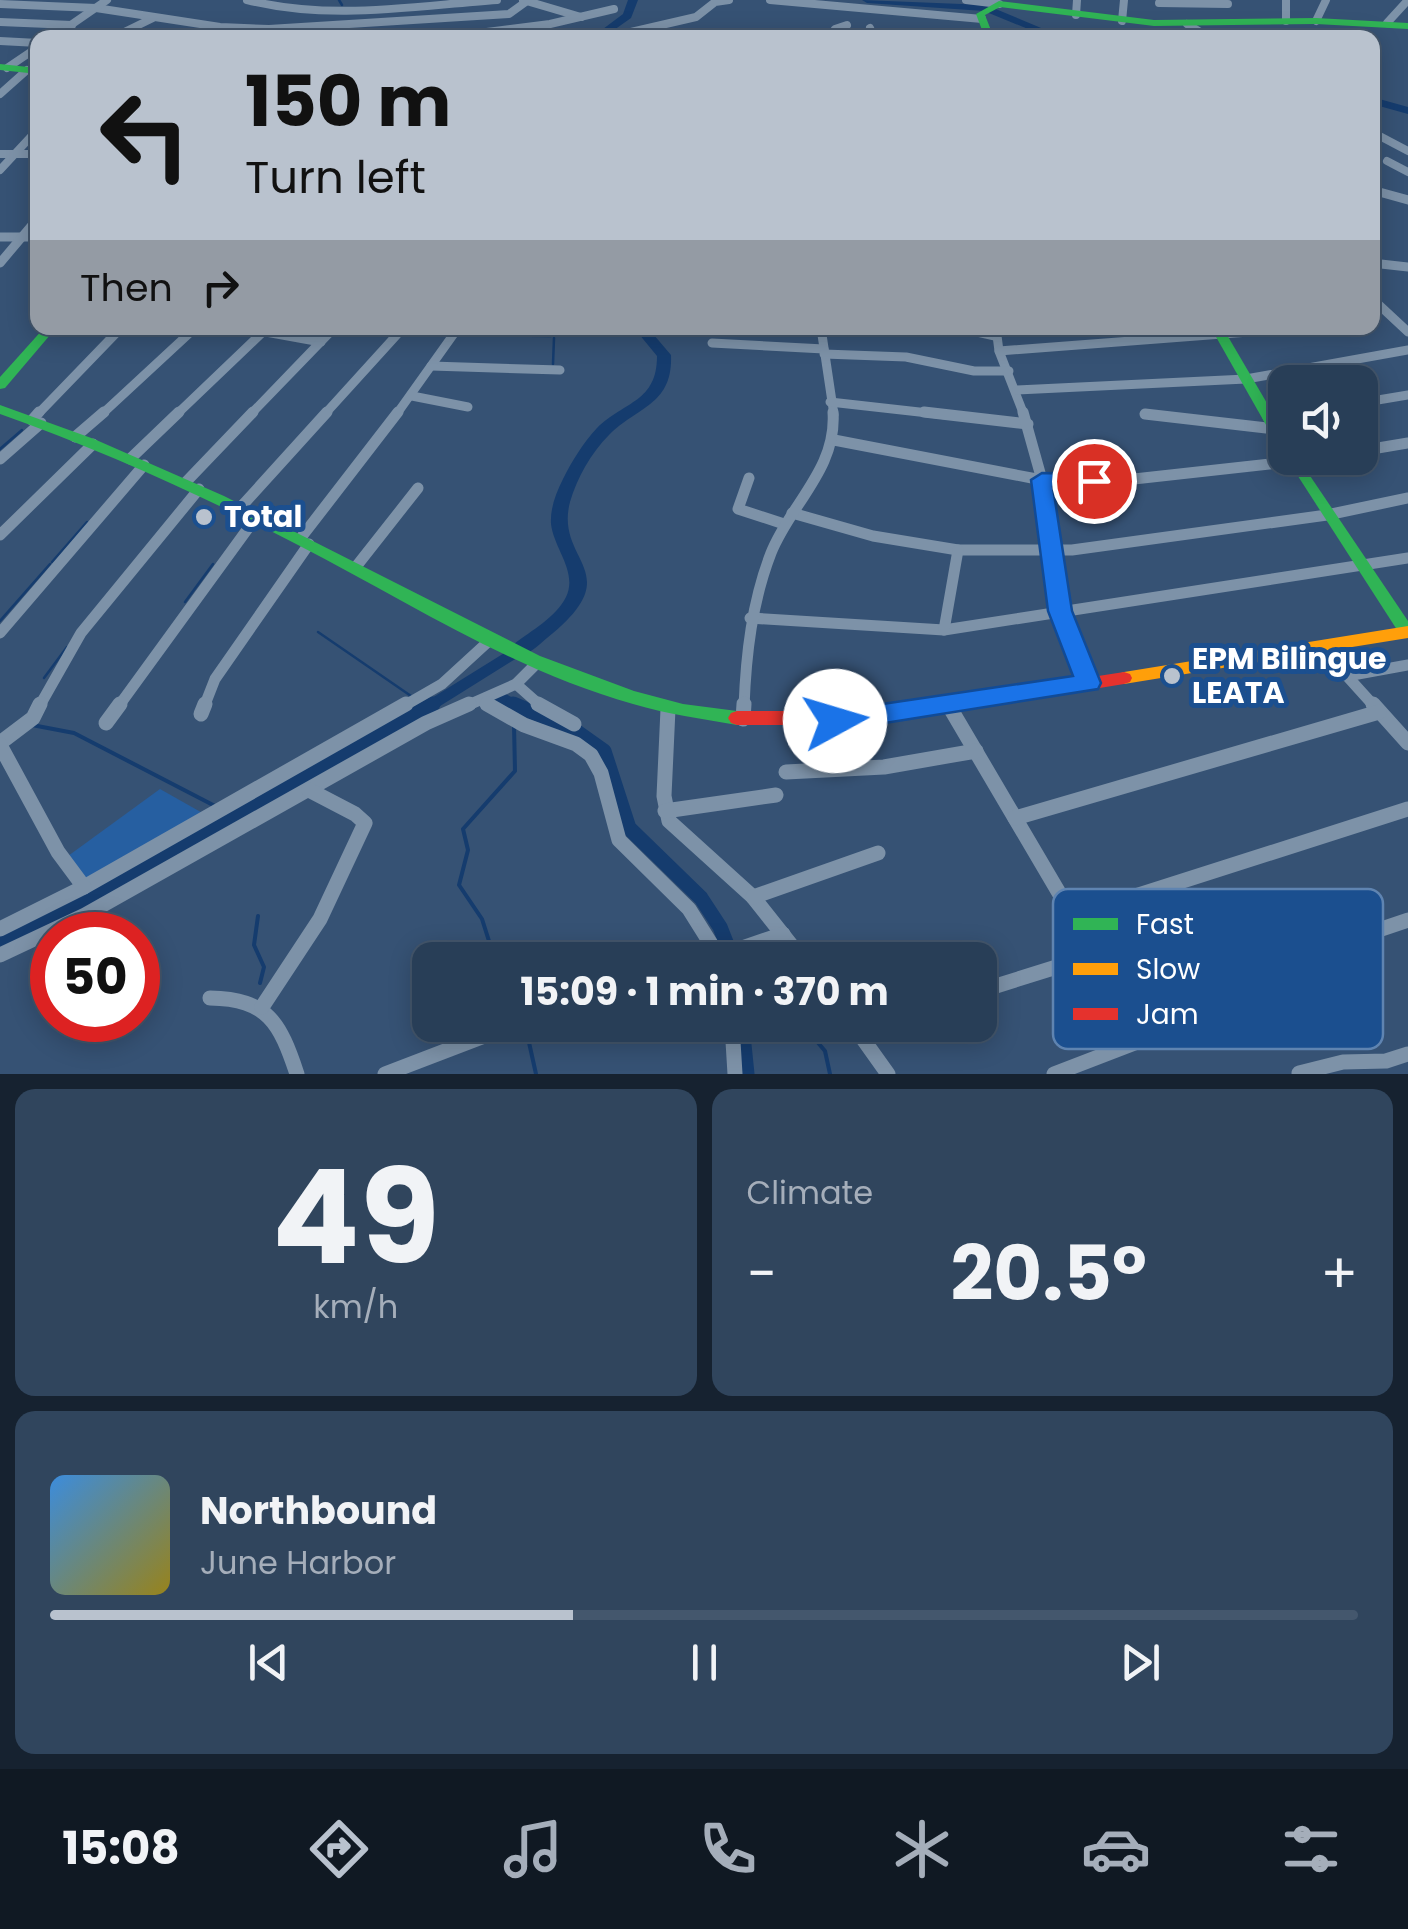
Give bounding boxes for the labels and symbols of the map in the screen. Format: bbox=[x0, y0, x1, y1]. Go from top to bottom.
pin bbox=[1052, 439, 1137, 524]
place label: Total bbox=[224, 495, 302, 538]
marker: Total bbox=[193, 506, 215, 528]
place label: EPM Bilingue LEATA bbox=[1192, 637, 1386, 714]
marker: EPM Bilingue LEATA bbox=[1161, 665, 1183, 687]
position arrow bbox=[783, 669, 887, 773]
legend bbox=[1053, 889, 1383, 1049]
text: Fast bbox=[1136, 905, 1194, 944]
speed limit sign: 50 bbox=[30, 912, 160, 1042]
text: Slow bbox=[1136, 950, 1200, 989]
text: Jam bbox=[1136, 995, 1199, 1034]

